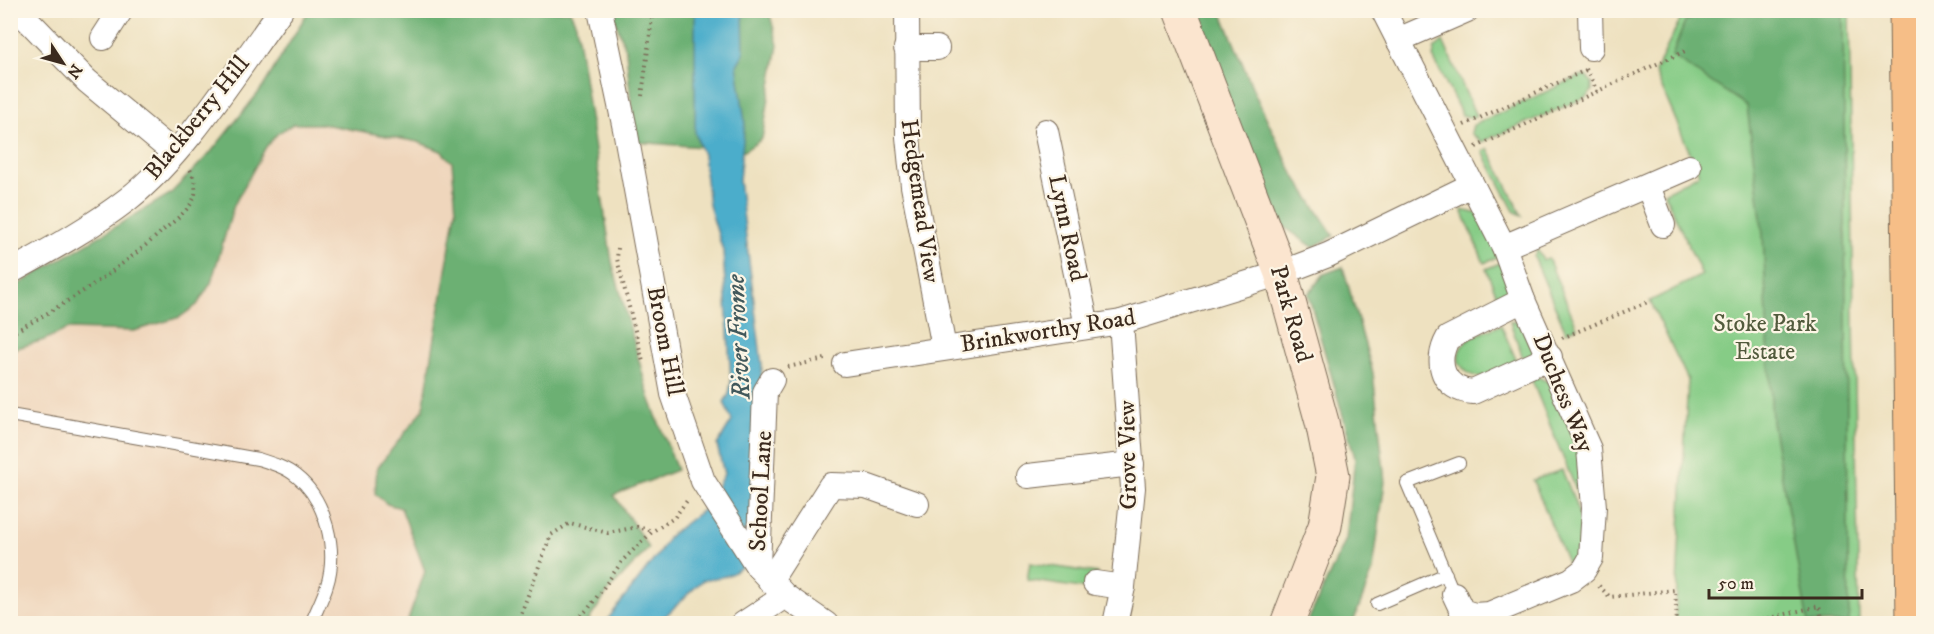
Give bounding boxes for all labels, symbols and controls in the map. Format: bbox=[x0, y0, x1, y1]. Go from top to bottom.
north arrow bbox=[33, 33, 93, 93]
street label: Blackberry Hill bbox=[138, 49, 257, 186]
text: N bbox=[62, 60, 86, 82]
street label: Hedgemead View bbox=[894, 117, 946, 285]
street label: Lynn Road bbox=[1041, 172, 1093, 284]
street label: Park Road bbox=[1263, 262, 1319, 366]
water label: River Frome bbox=[719, 273, 759, 401]
street label: Broom Hill bbox=[640, 284, 690, 399]
street label: Brinkworthy Road bbox=[958, 302, 1138, 360]
park label: Stoke Park Estate bbox=[1713, 309, 1817, 367]
street label: Duchess Way bbox=[1526, 329, 1601, 457]
street label: Grove View bbox=[1112, 399, 1144, 510]
street label: School Lane bbox=[743, 430, 779, 552]
scale bar bbox=[1709, 562, 1862, 600]
text: 50 m bbox=[1718, 573, 1754, 595]

